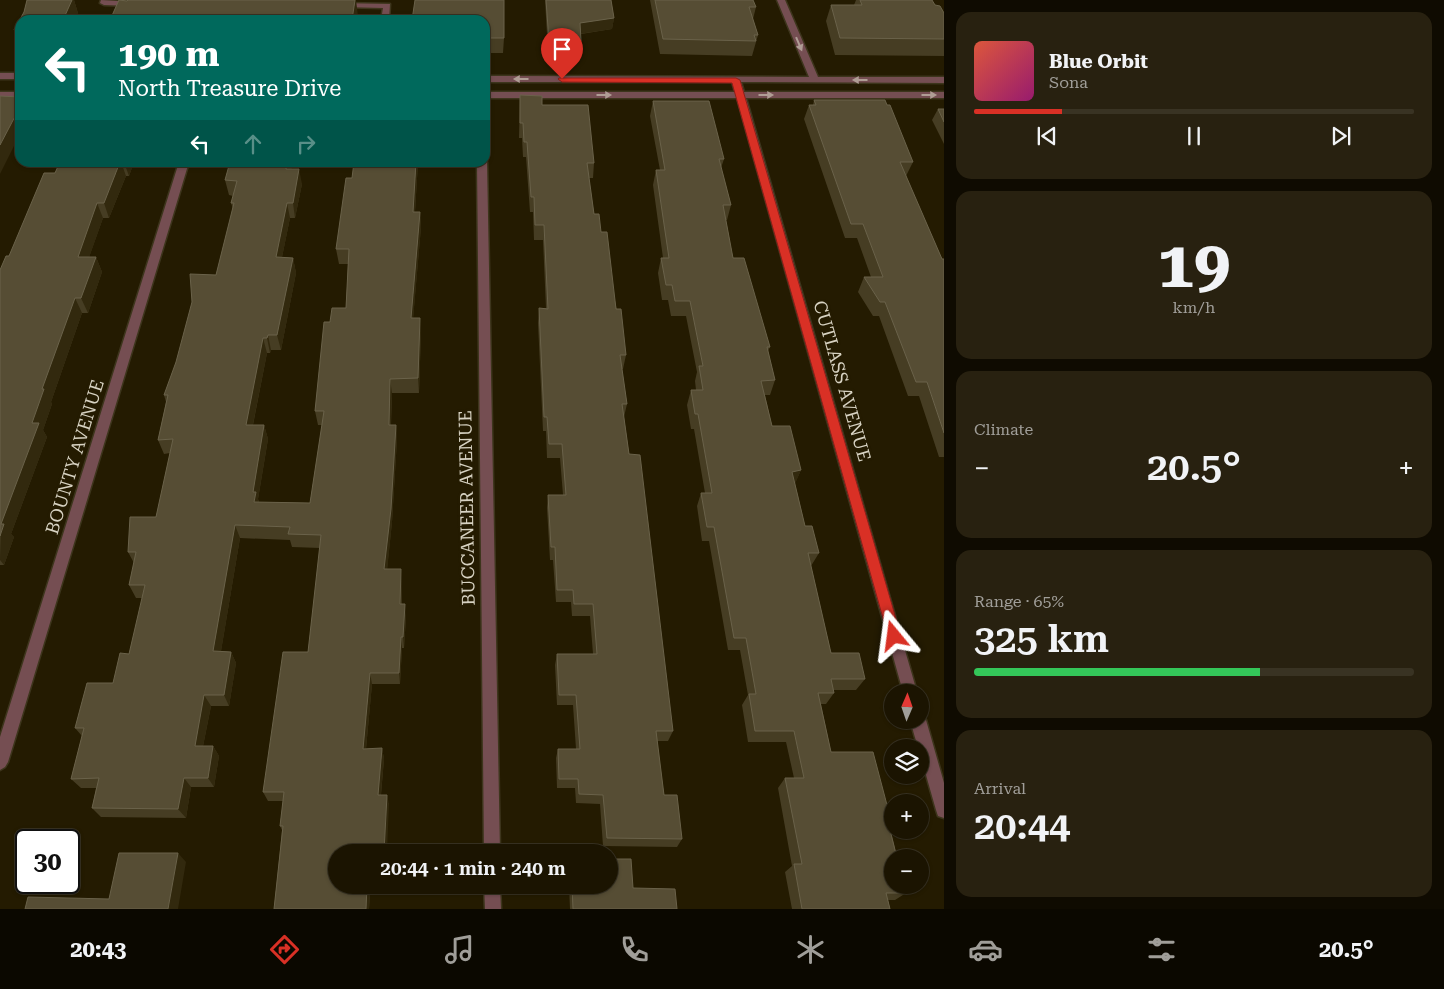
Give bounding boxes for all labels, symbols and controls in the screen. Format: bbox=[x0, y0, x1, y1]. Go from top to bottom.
pin bbox=[541, 28, 583, 79]
text: 190 m bbox=[118, 34, 219, 75]
icon: left bbox=[35, 35, 100, 100]
icon: arrive bbox=[548, 35, 576, 63]
one-way arrow bbox=[795, 37, 803, 52]
text: Blue Orbit bbox=[1049, 50, 1148, 73]
text: Sona bbox=[1049, 73, 1088, 92]
one-way arrow bbox=[513, 75, 529, 83]
text: North Treasure Drive bbox=[118, 76, 341, 101]
one-way arrow bbox=[852, 76, 868, 84]
one-way arrow bbox=[596, 91, 612, 99]
one-way arrow bbox=[758, 91, 774, 99]
one-way arrow bbox=[921, 91, 937, 99]
icon: previous bbox=[1033, 122, 1061, 150]
icon: pause bbox=[1180, 122, 1208, 150]
icon: next bbox=[1327, 122, 1355, 150]
icon: left bbox=[186, 130, 214, 158]
icon: ahead bbox=[239, 130, 267, 158]
icon: right bbox=[292, 130, 320, 158]
text: 19 bbox=[1158, 227, 1230, 303]
street label: CUTLASS AVENUE bbox=[809, 298, 876, 464]
text: km/h bbox=[1173, 298, 1215, 317]
street label: BOUNTY AVENUE bbox=[41, 377, 108, 537]
street label: BUCCANEER AVENUE bbox=[454, 410, 479, 606]
text: Climate bbox=[974, 420, 1033, 439]
text: 20.5° bbox=[1147, 445, 1241, 489]
text: − bbox=[974, 452, 990, 485]
text: + bbox=[1398, 452, 1414, 485]
text: Range · 65% bbox=[974, 592, 1064, 611]
position arrow bbox=[867, 609, 919, 661]
text: 325 km bbox=[974, 617, 1109, 661]
north arrow bbox=[884, 684, 929, 729]
map controls bbox=[884, 684, 929, 894]
button: layers bbox=[884, 739, 929, 784]
text: Arrival bbox=[974, 779, 1026, 798]
button: + bbox=[884, 794, 929, 839]
text: 20:44 bbox=[974, 804, 1070, 848]
speed limit sign: 30 bbox=[15, 829, 80, 894]
button: − bbox=[884, 849, 929, 894]
text: 20:44 · 1 min · 240 m bbox=[380, 857, 566, 880]
icon: directions bbox=[267, 932, 302, 967]
icon: music bbox=[442, 932, 477, 967]
icon: phone bbox=[617, 932, 652, 967]
icon: climate bbox=[793, 932, 828, 967]
icon: car bbox=[968, 932, 1003, 967]
icon: filters bbox=[1144, 932, 1179, 967]
text: 20:43 bbox=[70, 937, 126, 962]
text: 20.5° bbox=[1319, 937, 1374, 962]

